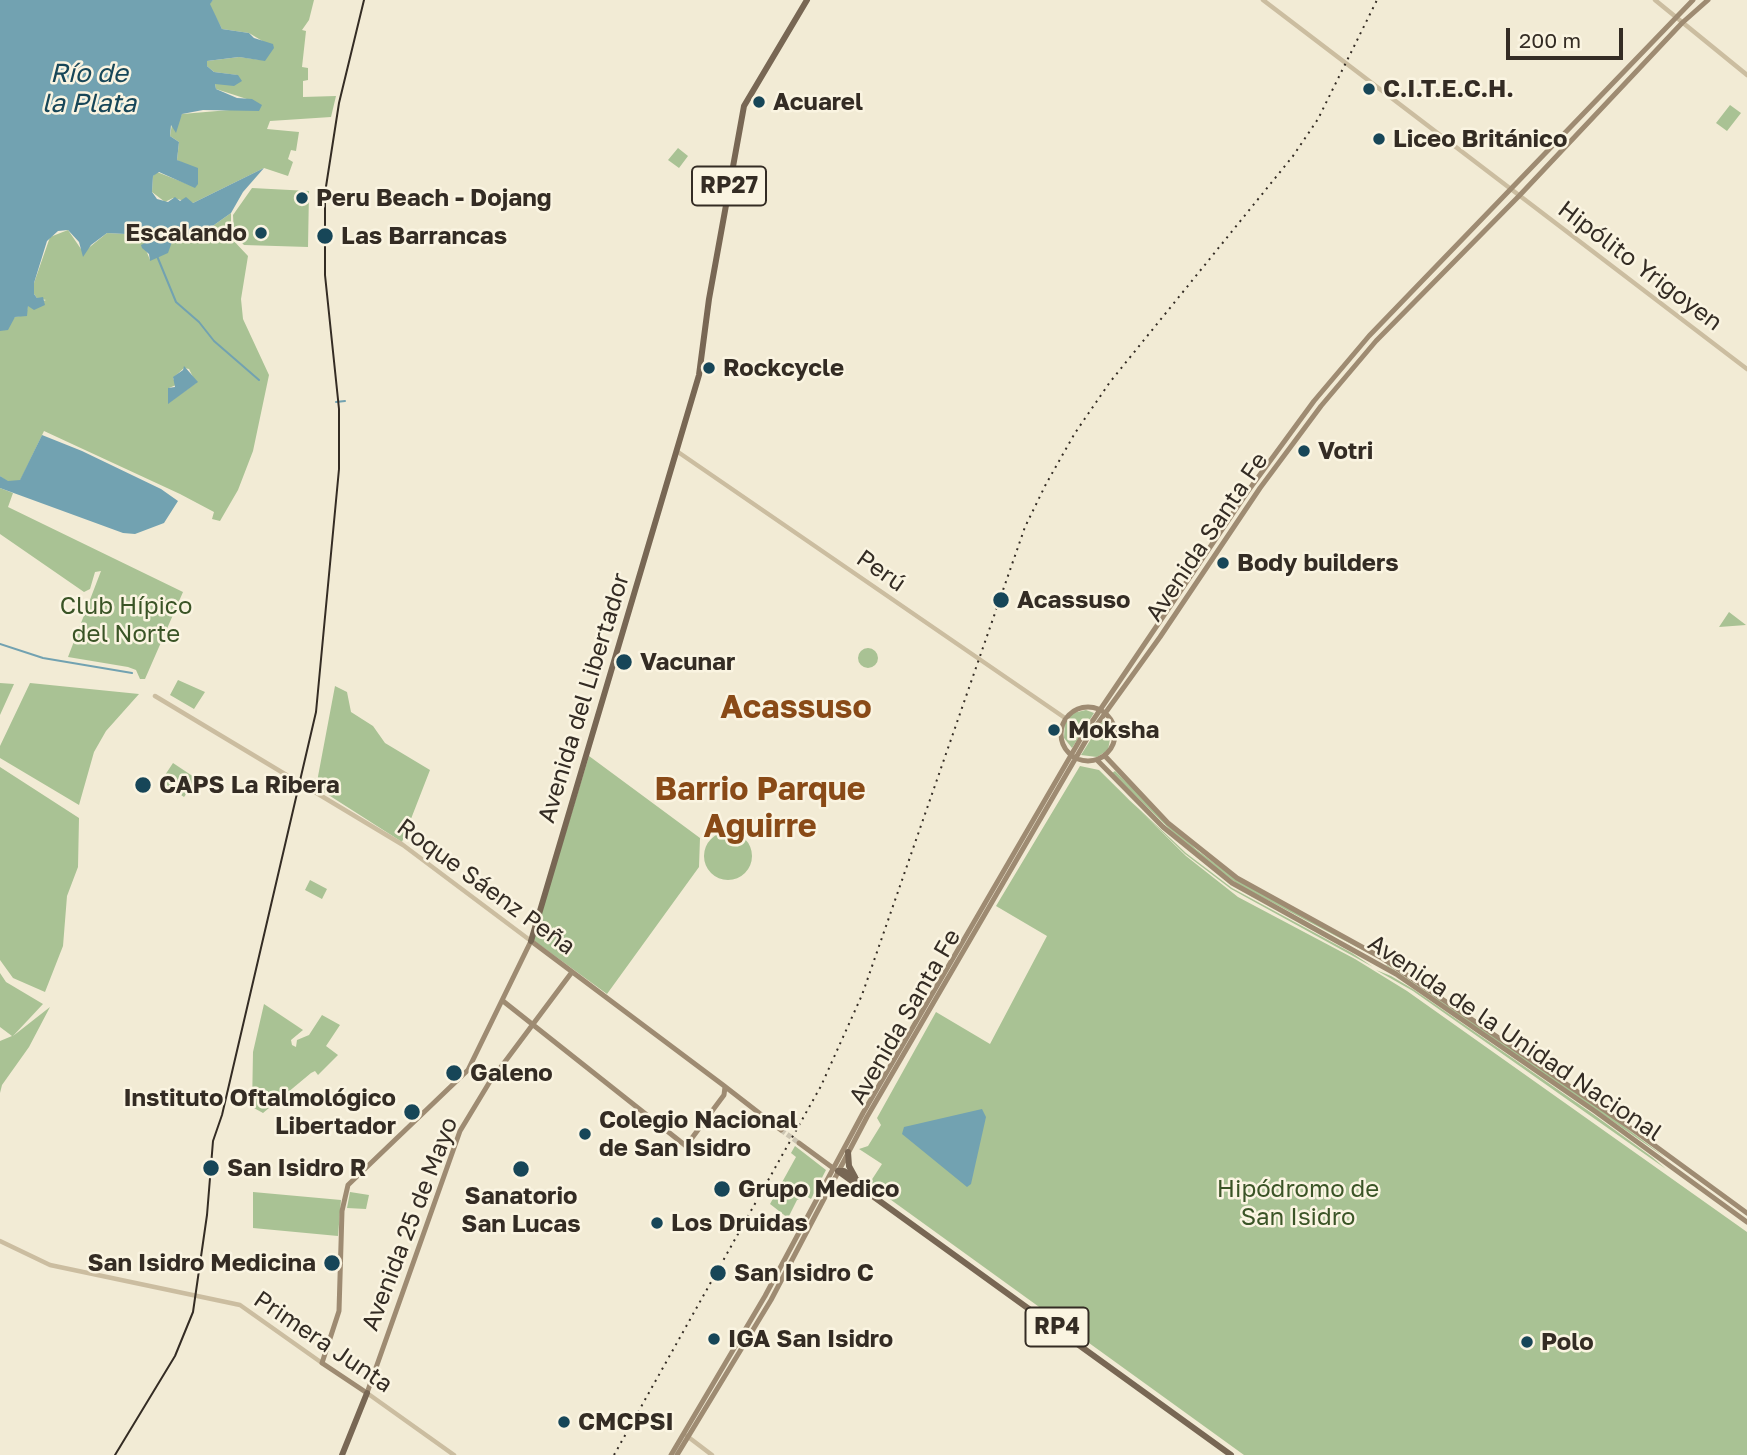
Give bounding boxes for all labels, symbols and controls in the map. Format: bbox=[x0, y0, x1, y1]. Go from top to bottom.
scale bar bbox=[1509, 14, 1626, 58]
text: 200 m bbox=[1519, 27, 1581, 53]
water label: Río de la Plata bbox=[42, 58, 136, 119]
place label: C.I.T.E.C.H. bbox=[1383, 75, 1514, 103]
marker: C.I.T.E.C.H. bbox=[1361, 81, 1377, 97]
place label: Acuarel bbox=[773, 88, 863, 116]
marker: Acuarel bbox=[751, 94, 767, 110]
place label: Liceo Británico bbox=[1393, 125, 1567, 153]
marker: Liceo Británico bbox=[1371, 131, 1387, 147]
road number: RP27 bbox=[692, 167, 766, 206]
place label: Peru Beach - Dojang bbox=[316, 184, 551, 212]
marker: Peru Beach - Dojang bbox=[294, 190, 310, 206]
street label: Hipólito Yrigoyen bbox=[1552, 195, 1728, 337]
place label: Escalando bbox=[125, 219, 247, 247]
place label: Las Barrancas bbox=[341, 222, 507, 250]
marker: Escalando bbox=[253, 225, 269, 241]
marker: Las Barrancas bbox=[315, 226, 335, 246]
place label: Rockcycle bbox=[723, 354, 844, 382]
marker: Rockcycle bbox=[701, 360, 717, 376]
place label: Votri bbox=[1318, 437, 1373, 465]
marker: Votri bbox=[1296, 443, 1312, 459]
street label: Avenida Santa Fe bbox=[1140, 447, 1274, 627]
street label: Perú bbox=[851, 544, 911, 598]
place label: Body builders bbox=[1237, 549, 1399, 577]
marker: Body builders bbox=[1215, 555, 1231, 571]
street label: Avenida del Libertador bbox=[532, 570, 636, 826]
place label: Acassuso bbox=[1017, 586, 1131, 614]
marker: Acassuso bbox=[991, 590, 1011, 610]
park label: Club Hípico del Norte bbox=[60, 592, 192, 648]
place label: Vacunar bbox=[640, 648, 735, 676]
marker: Vacunar bbox=[614, 652, 634, 672]
district label: Acassuso bbox=[720, 689, 872, 727]
place label: Moksha bbox=[1068, 716, 1159, 744]
marker: Moksha bbox=[1046, 722, 1062, 738]
place label: CAPS La Ribera bbox=[159, 771, 340, 799]
district label: Barrio Parque Aguirre bbox=[654, 771, 866, 846]
marker: CAPS La Ribera bbox=[133, 775, 153, 795]
street label: Roque Sáenz Peña bbox=[391, 813, 581, 961]
street label: Avenida Santa Fe bbox=[843, 924, 967, 1110]
street label: Avenida de la Unidad Nacional bbox=[1363, 929, 1667, 1147]
place label: Galeno bbox=[470, 1059, 553, 1087]
marker: Galeno bbox=[444, 1063, 464, 1083]
place label: Instituto Oftalmológico Libertador bbox=[123, 1084, 396, 1140]
marker: Instituto Oftalmológico Libertador bbox=[402, 1102, 422, 1122]
place label: Colegio Nacional de San Isidro bbox=[599, 1106, 798, 1162]
street label: Avenida 25 de Mayo bbox=[356, 1113, 464, 1335]
marker: Colegio Nacional de San Isidro bbox=[577, 1126, 593, 1142]
place label: San Isidro R bbox=[227, 1154, 367, 1182]
marker: San Isidro R bbox=[201, 1158, 221, 1178]
marker: Sanatorio San Lucas bbox=[511, 1159, 531, 1179]
place label: Grupo Medico bbox=[738, 1175, 899, 1203]
park label: Hipódromo de San Isidro bbox=[1217, 1175, 1379, 1231]
marker: Grupo Medico bbox=[712, 1179, 732, 1199]
place label: Sanatorio San Lucas bbox=[461, 1182, 581, 1238]
place label: Los Druidas bbox=[671, 1209, 808, 1237]
marker: Los Druidas bbox=[649, 1215, 665, 1231]
place label: San Isidro Medicina bbox=[87, 1249, 316, 1277]
marker: San Isidro Medicina bbox=[322, 1253, 342, 1273]
place label: San Isidro C bbox=[734, 1259, 874, 1287]
marker: San Isidro C bbox=[708, 1263, 728, 1283]
street label: Primera Junta bbox=[248, 1285, 398, 1399]
road number: RP4 bbox=[1026, 1308, 1088, 1346]
place label: IGA San Isidro bbox=[728, 1325, 893, 1353]
place label: Polo bbox=[1541, 1328, 1594, 1356]
marker: IGA San Isidro bbox=[706, 1331, 722, 1347]
marker: Polo bbox=[1519, 1334, 1535, 1350]
place label: CMCPSI bbox=[578, 1408, 674, 1436]
marker: CMCPSI bbox=[556, 1414, 572, 1430]

